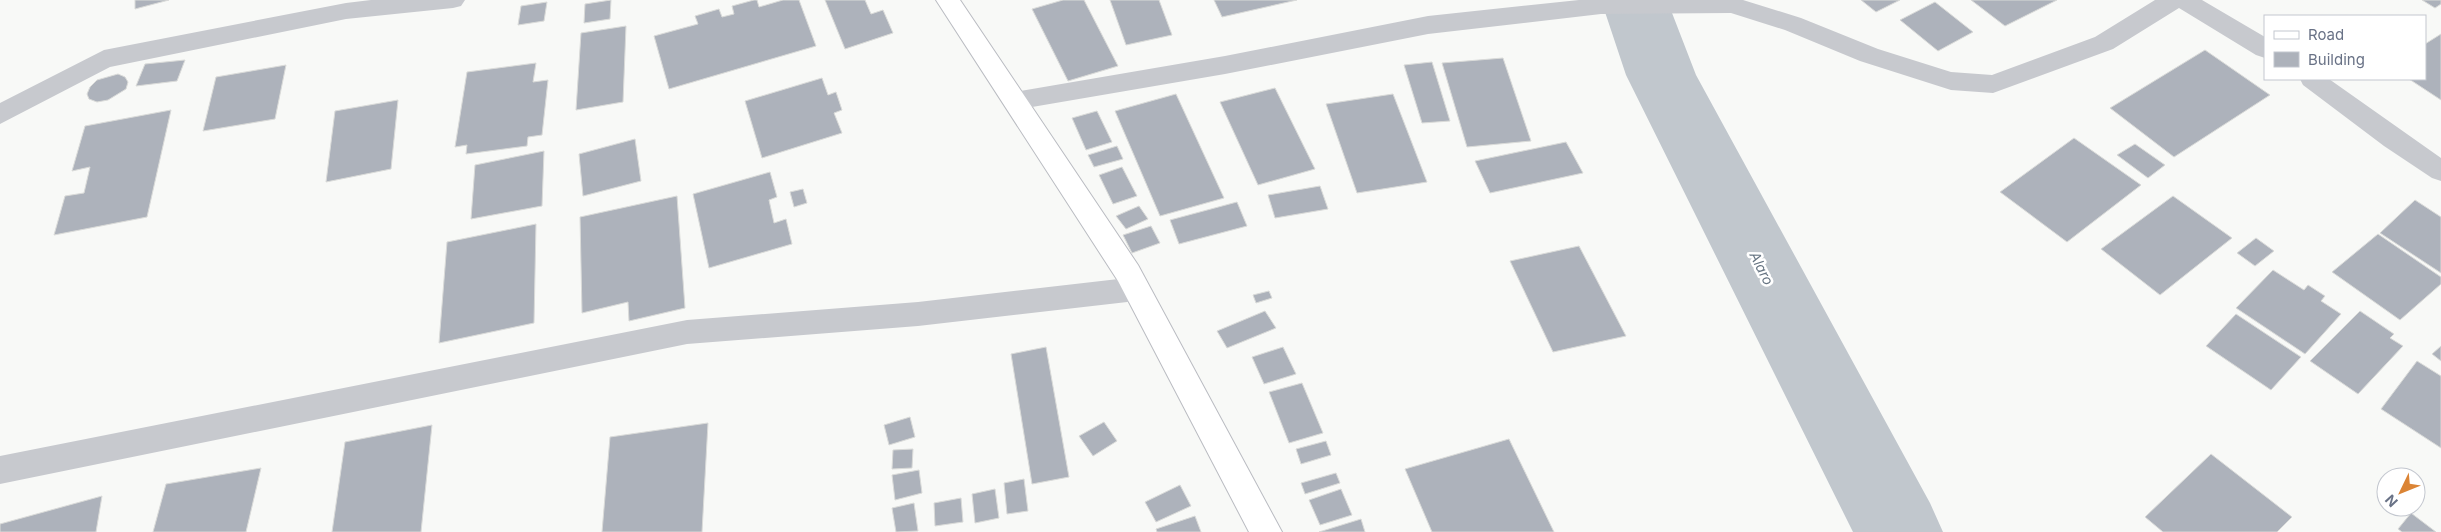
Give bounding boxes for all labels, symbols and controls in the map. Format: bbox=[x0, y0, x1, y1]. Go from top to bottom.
legend bbox=[2264, 15, 2426, 80]
text: Road bbox=[2308, 25, 2344, 44]
text: Building bbox=[2308, 50, 2365, 69]
water label: Alaro bbox=[1746, 248, 1778, 287]
north arrow bbox=[2376, 467, 2426, 517]
text: N bbox=[2381, 492, 2401, 511]

